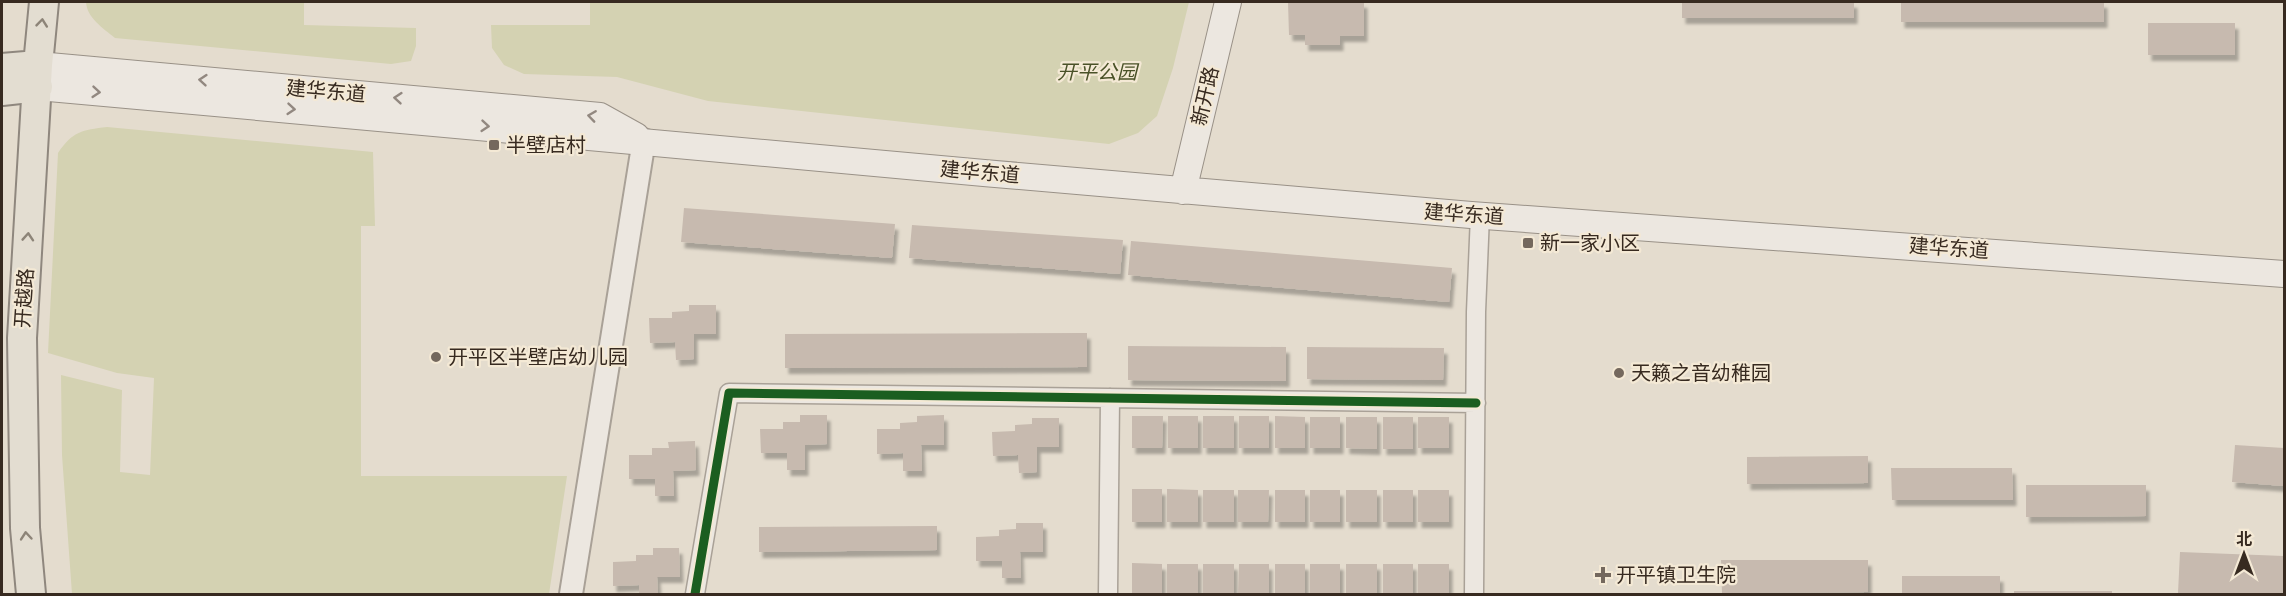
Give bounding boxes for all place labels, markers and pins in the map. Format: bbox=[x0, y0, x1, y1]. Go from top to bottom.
place label: 半壁店村 bbox=[506, 133, 586, 157]
marker: 半壁店村 bbox=[487, 138, 501, 152]
place label: 新一家小区 bbox=[1540, 231, 1640, 255]
marker: 新一家小区 bbox=[1521, 236, 1535, 250]
place label: 开平区半壁店幼儿园 bbox=[448, 345, 628, 369]
marker: 开平区半壁店幼儿园 bbox=[429, 350, 443, 364]
place label: 天籁之音幼稚园 bbox=[1631, 361, 1771, 385]
marker: 天籁之音幼稚园 bbox=[1612, 366, 1626, 380]
place label: 开平镇卫生院 bbox=[1616, 563, 1736, 587]
marker: 开平镇卫生院 bbox=[1594, 566, 1612, 584]

